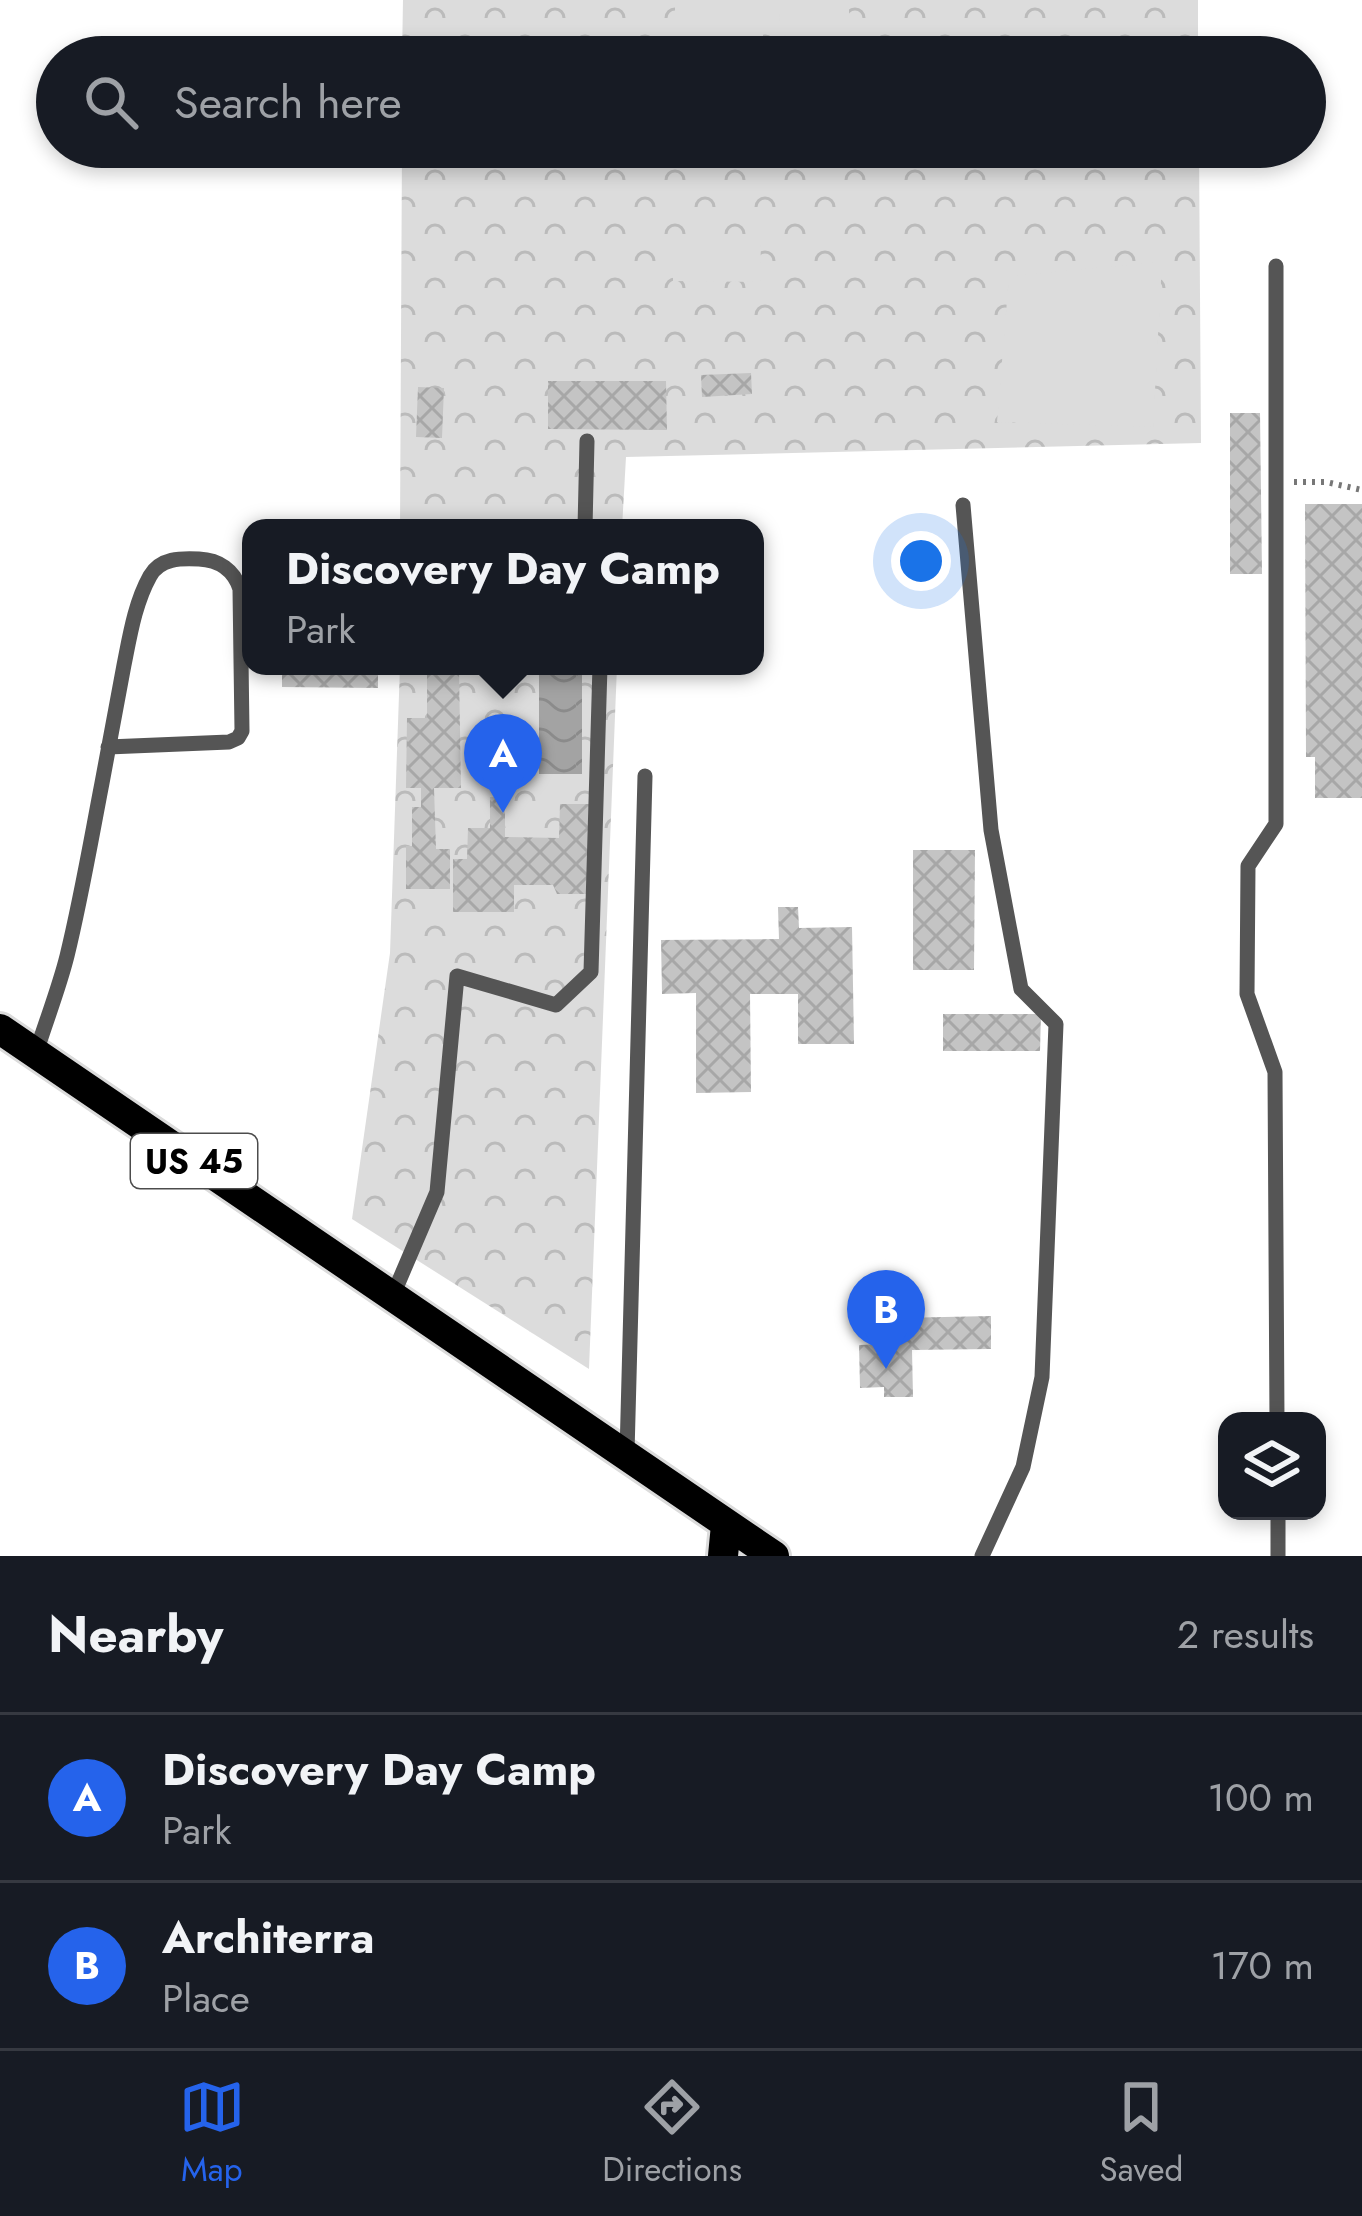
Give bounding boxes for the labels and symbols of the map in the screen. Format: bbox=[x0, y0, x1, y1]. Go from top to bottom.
your location bbox=[891, 531, 951, 591]
pin: A bbox=[464, 714, 542, 813]
road number: US 45 bbox=[131, 1134, 257, 1188]
pin: B bbox=[847, 1270, 925, 1369]

